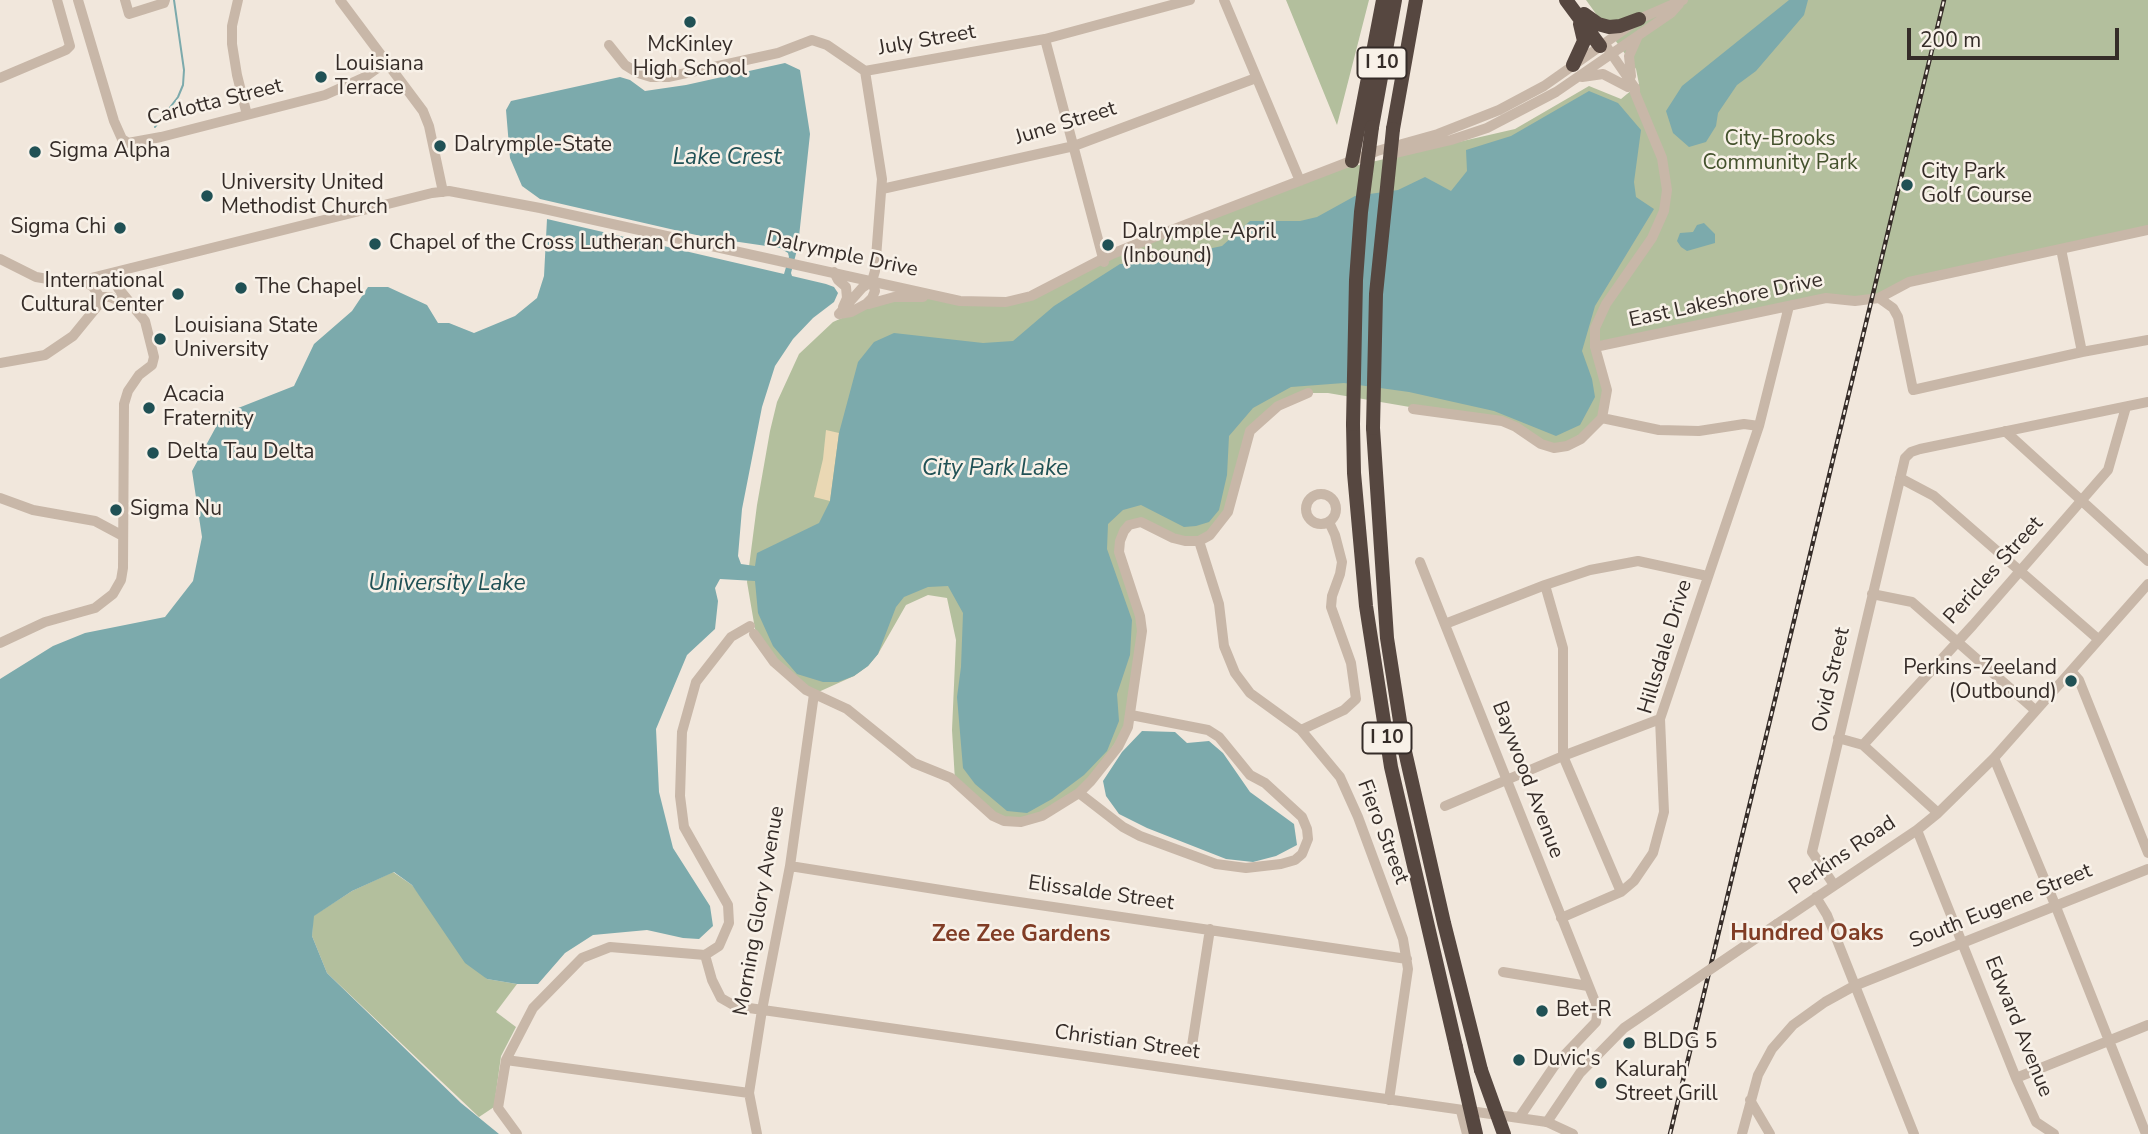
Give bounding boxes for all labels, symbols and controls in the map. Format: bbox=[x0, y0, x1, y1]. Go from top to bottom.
marker: McKinley High School bbox=[682, 14, 698, 30]
scale bar bbox=[1910, 14, 2122, 58]
street label: July Street bbox=[877, 20, 977, 62]
text: 200 m bbox=[1920, 26, 1981, 54]
place label: McKinley High School bbox=[633, 33, 747, 83]
road number: I 10 bbox=[1358, 48, 1406, 78]
place label: Louisiana Terrace bbox=[335, 52, 424, 102]
marker: Louisiana Terrace bbox=[313, 69, 329, 85]
street label: Carlotta Street bbox=[145, 74, 285, 132]
street label: June Street bbox=[1012, 97, 1120, 151]
park label: City-Brooks Community Park bbox=[1702, 127, 1858, 177]
place label: Dalrymple-State bbox=[454, 133, 612, 159]
marker: Dalrymple-State bbox=[432, 138, 448, 154]
place label: Sigma Alpha bbox=[49, 139, 170, 165]
marker: Sigma Alpha bbox=[27, 144, 43, 160]
water label: Lake Crest bbox=[673, 144, 781, 172]
place label: City Park Golf Course bbox=[1921, 160, 2032, 210]
place label: University United Methodist Church bbox=[221, 171, 388, 221]
marker: City Park Golf Course bbox=[1899, 177, 1915, 193]
marker: University United Methodist Church bbox=[199, 188, 215, 204]
place label: Sigma Chi bbox=[10, 215, 106, 241]
marker: Sigma Chi bbox=[112, 220, 128, 236]
place label: Dalrymple-April (Inbound) bbox=[1122, 220, 1276, 270]
street label: Dalrymple Drive bbox=[764, 227, 920, 283]
place label: Chapel of the Cross Lutheran Church bbox=[389, 231, 736, 257]
marker: Chapel of the Cross Lutheran Church bbox=[367, 236, 383, 252]
marker: Dalrymple-April (Inbound) bbox=[1100, 237, 1116, 253]
street label: East Lakeshore Drive bbox=[1627, 268, 1825, 334]
place label: International Cultural Center bbox=[21, 269, 164, 319]
place label: The Chapel bbox=[255, 275, 363, 301]
marker: The Chapel bbox=[233, 280, 249, 296]
marker: International Cultural Center bbox=[170, 286, 186, 302]
place label: Louisiana State University bbox=[174, 314, 318, 364]
marker: Louisiana State University bbox=[152, 331, 168, 347]
place label: Acacia Fraternity bbox=[163, 383, 254, 433]
marker: Acacia Fraternity bbox=[141, 400, 157, 416]
place label: Delta Tau Delta bbox=[167, 440, 314, 466]
marker: Delta Tau Delta bbox=[145, 445, 161, 461]
water label: City Park Lake bbox=[922, 455, 1068, 483]
place label: Sigma Nu bbox=[130, 497, 222, 523]
marker: Sigma Nu bbox=[108, 502, 124, 518]
street label: Pericles Street bbox=[1939, 512, 2049, 630]
water label: University Lake bbox=[368, 570, 526, 598]
street label: Hillsdale Drive bbox=[1634, 577, 1698, 717]
street label: Ovid Street bbox=[1808, 625, 1856, 735]
place label: Perkins-Zeeland (Outbound) bbox=[1903, 656, 2057, 706]
marker: Perkins-Zeeland (Outbound) bbox=[2063, 673, 2079, 689]
street label: Baywood Avenue bbox=[1485, 698, 1569, 862]
road number: I 10 bbox=[1362, 722, 1412, 754]
street label: Fiero Street bbox=[1351, 776, 1413, 888]
street label: Morning Glory Avenue bbox=[729, 804, 791, 1018]
street label: Perkins Road bbox=[1785, 811, 1901, 901]
street label: South Eugene Street bbox=[1906, 859, 2096, 955]
street label: Elissalde Street bbox=[1027, 871, 1175, 917]
district label: Hundred Oaks bbox=[1730, 920, 1884, 948]
district label: Zee Zee Gardens bbox=[932, 921, 1110, 949]
street label: Edward Avenue bbox=[1978, 953, 2058, 1101]
place label: Bet-R bbox=[1556, 998, 1611, 1024]
marker: Bet-R bbox=[1534, 1003, 1550, 1019]
street label: Christian Street bbox=[1053, 1020, 1201, 1066]
place label: BLDG 5 bbox=[1643, 1030, 1717, 1056]
marker: BLDG 5 bbox=[1621, 1035, 1637, 1051]
place label: Duvic's bbox=[1533, 1047, 1601, 1073]
marker: Duvic's bbox=[1511, 1052, 1527, 1068]
place label: Kalurah Street Grill bbox=[1615, 1058, 1718, 1108]
marker: Kalurah Street Grill bbox=[1593, 1075, 1609, 1091]

